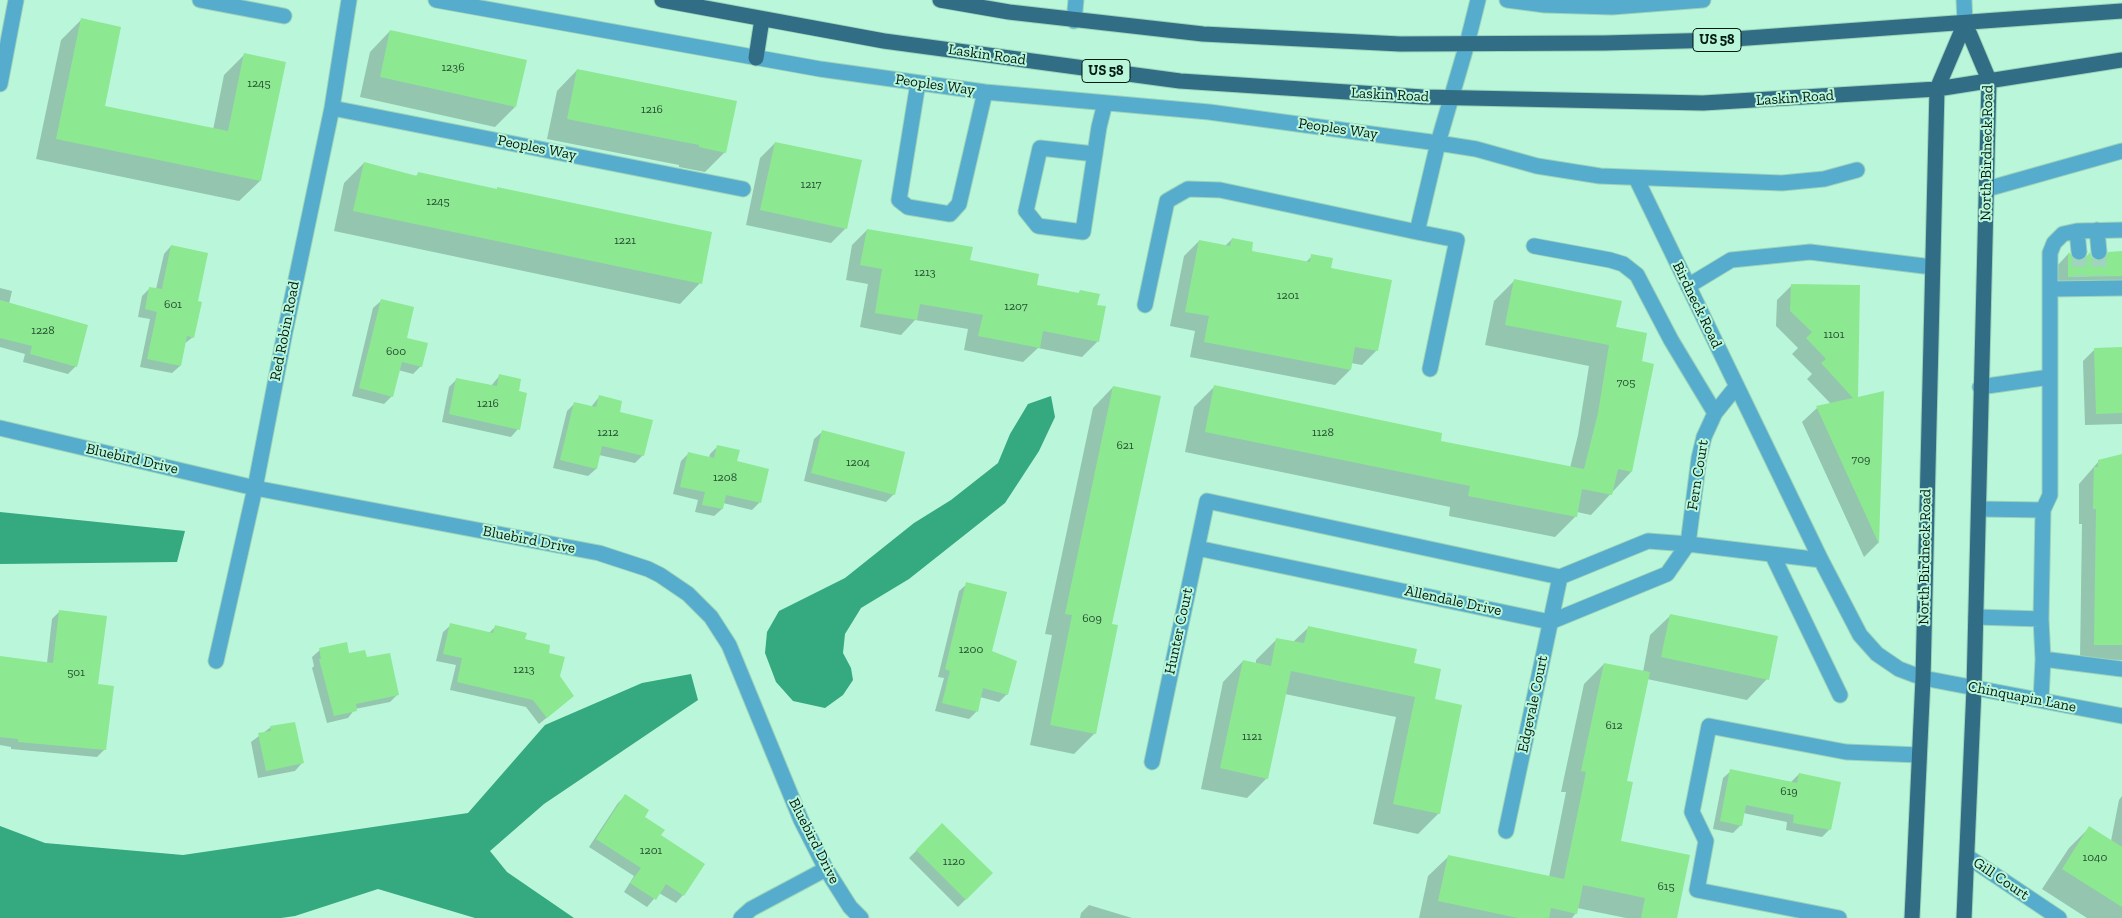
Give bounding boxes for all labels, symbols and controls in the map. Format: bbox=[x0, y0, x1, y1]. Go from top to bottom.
road number: US 58 bbox=[1693, 28, 1741, 52]
street label: Laskin Road bbox=[947, 41, 1027, 69]
road number: US 58 bbox=[1082, 59, 1130, 82]
house number: 1236 bbox=[441, 61, 465, 75]
street label: Peoples Way bbox=[894, 71, 976, 99]
house number: 1245 bbox=[247, 77, 271, 91]
street label: Laskin Road bbox=[1350, 84, 1430, 106]
street label: North Birdneck Road bbox=[1977, 85, 1997, 221]
street label: Laskin Road bbox=[1755, 86, 1835, 110]
house number: 1216 bbox=[641, 103, 663, 117]
street label: Peoples Way bbox=[1297, 115, 1379, 143]
street label: Peoples Way bbox=[496, 132, 578, 164]
house number: 1217 bbox=[801, 178, 821, 192]
house number: 1245 bbox=[426, 195, 450, 209]
house number: 1221 bbox=[614, 234, 636, 248]
street label: Birdneck Road bbox=[1668, 259, 1726, 351]
house number: 1213 bbox=[914, 266, 936, 280]
street label: Red Robin Road bbox=[267, 280, 303, 382]
house number: 1201 bbox=[1277, 289, 1299, 303]
house number: 601 bbox=[164, 298, 182, 312]
house number: 1207 bbox=[1004, 300, 1028, 314]
house number: 1228 bbox=[31, 324, 55, 338]
house number: 1101 bbox=[1824, 328, 1844, 342]
house number: 600 bbox=[386, 345, 406, 359]
house number: 705 bbox=[1617, 376, 1635, 390]
house number: 1216 bbox=[477, 397, 499, 411]
house number: 1212 bbox=[597, 426, 619, 440]
house number: 1128 bbox=[1312, 426, 1334, 440]
street label: Fern Court bbox=[1684, 438, 1712, 512]
house number: 621 bbox=[1116, 439, 1134, 453]
street label: Bluebird Drive bbox=[84, 440, 180, 478]
house number: 709 bbox=[1852, 453, 1870, 467]
house number: 1204 bbox=[846, 456, 870, 470]
house number: 1208 bbox=[713, 471, 737, 485]
street label: North Birdneck Road bbox=[1915, 489, 1935, 625]
street label: Bluebird Drive bbox=[481, 522, 577, 558]
street label: Allendale Drive bbox=[1403, 582, 1503, 620]
street label: Hunter Court bbox=[1161, 586, 1197, 676]
house number: 609 bbox=[1082, 612, 1102, 626]
house number: 1200 bbox=[959, 643, 983, 657]
street label: Edgevale Court bbox=[1514, 654, 1552, 754]
house number: 1213 bbox=[513, 663, 535, 677]
house number: 501 bbox=[67, 666, 85, 680]
street label: Chinquapin Lane bbox=[1966, 678, 2078, 716]
house number: 612 bbox=[1605, 719, 1623, 733]
house number: 1121 bbox=[1242, 730, 1262, 744]
house number: 619 bbox=[1780, 785, 1798, 799]
street label: Bluebird Drive bbox=[785, 795, 843, 887]
house number: 1201 bbox=[640, 844, 662, 858]
house number: 1040 bbox=[2083, 851, 2107, 865]
street label: Gill Court bbox=[1970, 854, 2032, 904]
house number: 1120 bbox=[943, 855, 965, 869]
house number: 615 bbox=[1657, 880, 1675, 894]

